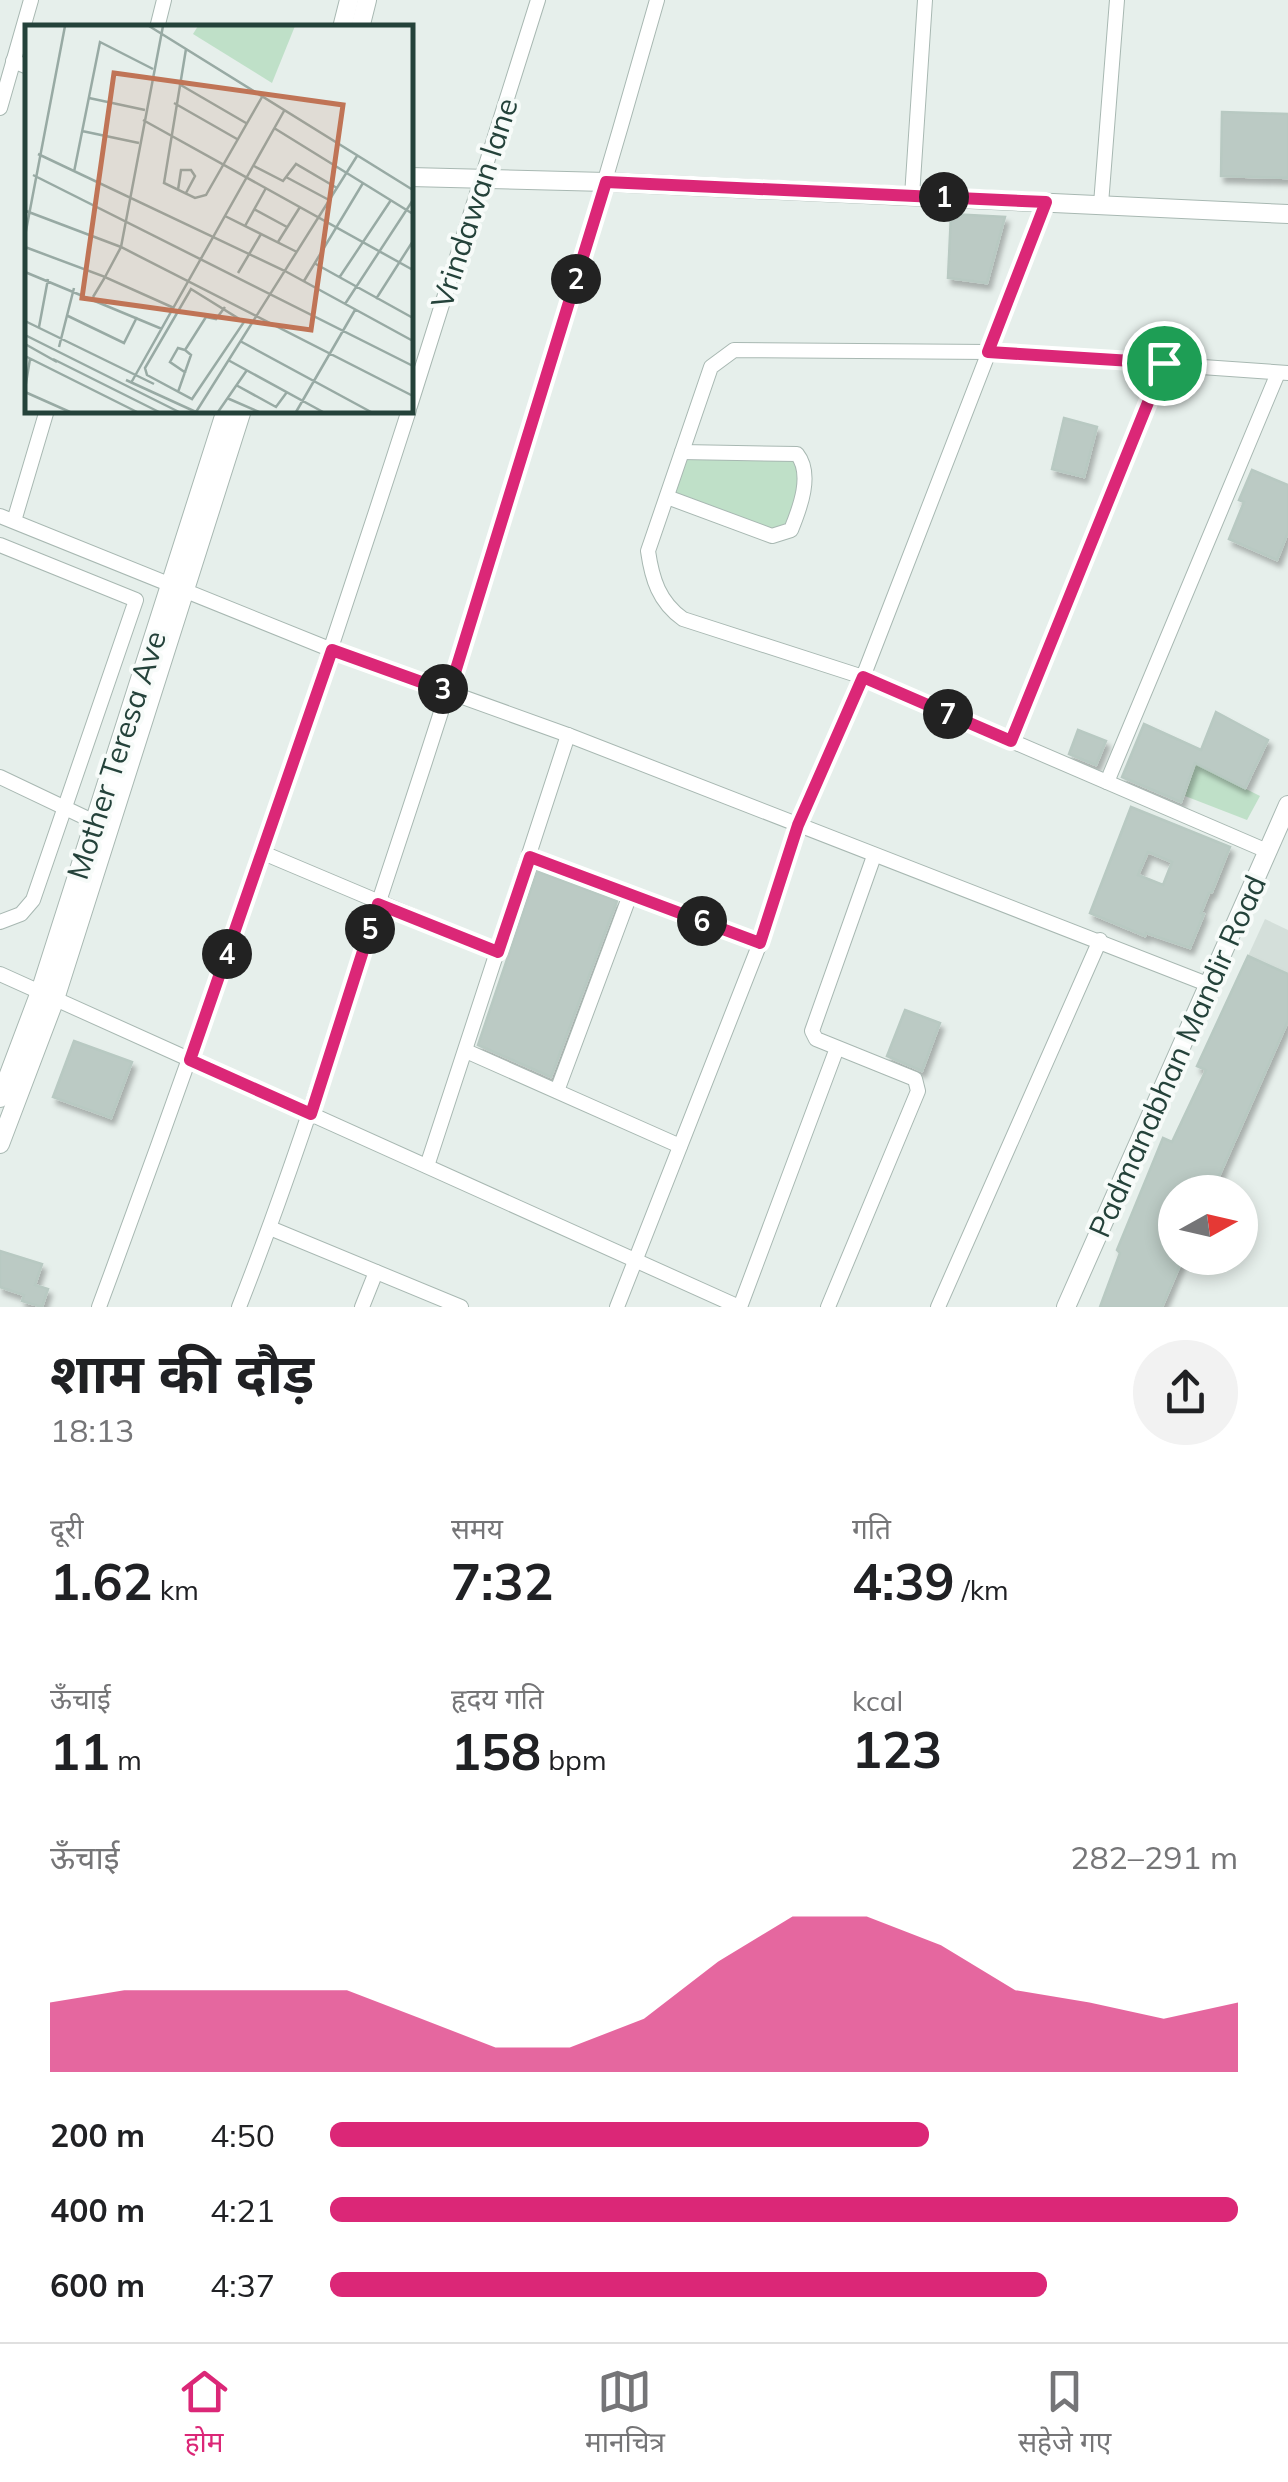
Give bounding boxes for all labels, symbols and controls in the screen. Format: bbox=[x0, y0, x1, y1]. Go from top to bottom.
inset map bbox=[25, 25, 412, 412]
street label: Vrindawan lane bbox=[422, 93, 526, 313]
pin: 1 bbox=[919, 172, 969, 222]
text: 1 bbox=[936, 179, 952, 214]
pin: 2 bbox=[551, 254, 601, 304]
text: 2 bbox=[568, 261, 584, 296]
pin bbox=[1122, 321, 1207, 406]
icon: arrive bbox=[1137, 336, 1192, 391]
street label: Mother Teresa Ave bbox=[58, 626, 174, 884]
pin: 3 bbox=[418, 664, 468, 714]
text: 3 bbox=[435, 671, 451, 706]
pin: 7 bbox=[923, 689, 973, 739]
text: 7 bbox=[940, 696, 956, 731]
street label: Padmanabhan Mandir Road bbox=[1080, 869, 1274, 1243]
pin: 6 bbox=[677, 896, 727, 946]
text: 6 bbox=[694, 903, 710, 938]
pin: 5 bbox=[345, 904, 395, 954]
text: 5 bbox=[362, 911, 378, 946]
pin: 4 bbox=[202, 929, 252, 979]
text: 4 bbox=[219, 936, 235, 971]
north arrow bbox=[1158, 1175, 1258, 1275]
map controls bbox=[1158, 1175, 1258, 1275]
text: शाम की दौड़ bbox=[50, 1338, 314, 1407]
button: share bbox=[1133, 1340, 1238, 1445]
text: 18:13 bbox=[50, 1410, 134, 1450]
text: दूरी bbox=[50, 1511, 84, 1546]
text: समय bbox=[451, 1511, 503, 1546]
text: गति bbox=[852, 1511, 891, 1546]
text: 1.62 bbox=[50, 1550, 152, 1613]
text: 7:32 bbox=[451, 1550, 553, 1613]
text: 4:39 bbox=[852, 1550, 954, 1613]
text: km bbox=[152, 1572, 199, 1607]
text: /km bbox=[954, 1572, 1009, 1607]
text: ऊँचाई bbox=[50, 1681, 111, 1716]
text: हृदय गति bbox=[451, 1681, 544, 1716]
text: kcal bbox=[852, 1683, 903, 1718]
text: 123 bbox=[852, 1718, 942, 1781]
text: 11 bbox=[50, 1720, 110, 1783]
text: 158 bbox=[451, 1720, 541, 1783]
text: m bbox=[110, 1742, 142, 1777]
text: bpm bbox=[541, 1742, 607, 1777]
text: ऊँचाई bbox=[50, 1837, 119, 1877]
text: 282–291 m bbox=[1070, 1837, 1238, 1877]
text: 200 m bbox=[50, 2115, 145, 2155]
text: 4:50 bbox=[210, 2115, 275, 2155]
text: 400 m bbox=[50, 2190, 145, 2230]
text: 4:21 bbox=[210, 2190, 275, 2230]
text: 600 m bbox=[50, 2265, 145, 2305]
text: 4:37 bbox=[210, 2265, 275, 2305]
tab: होम bbox=[177, 2364, 232, 2463]
tab: मानचित्र bbox=[585, 2364, 665, 2463]
tab: सहेजे गए bbox=[1018, 2364, 1111, 2463]

